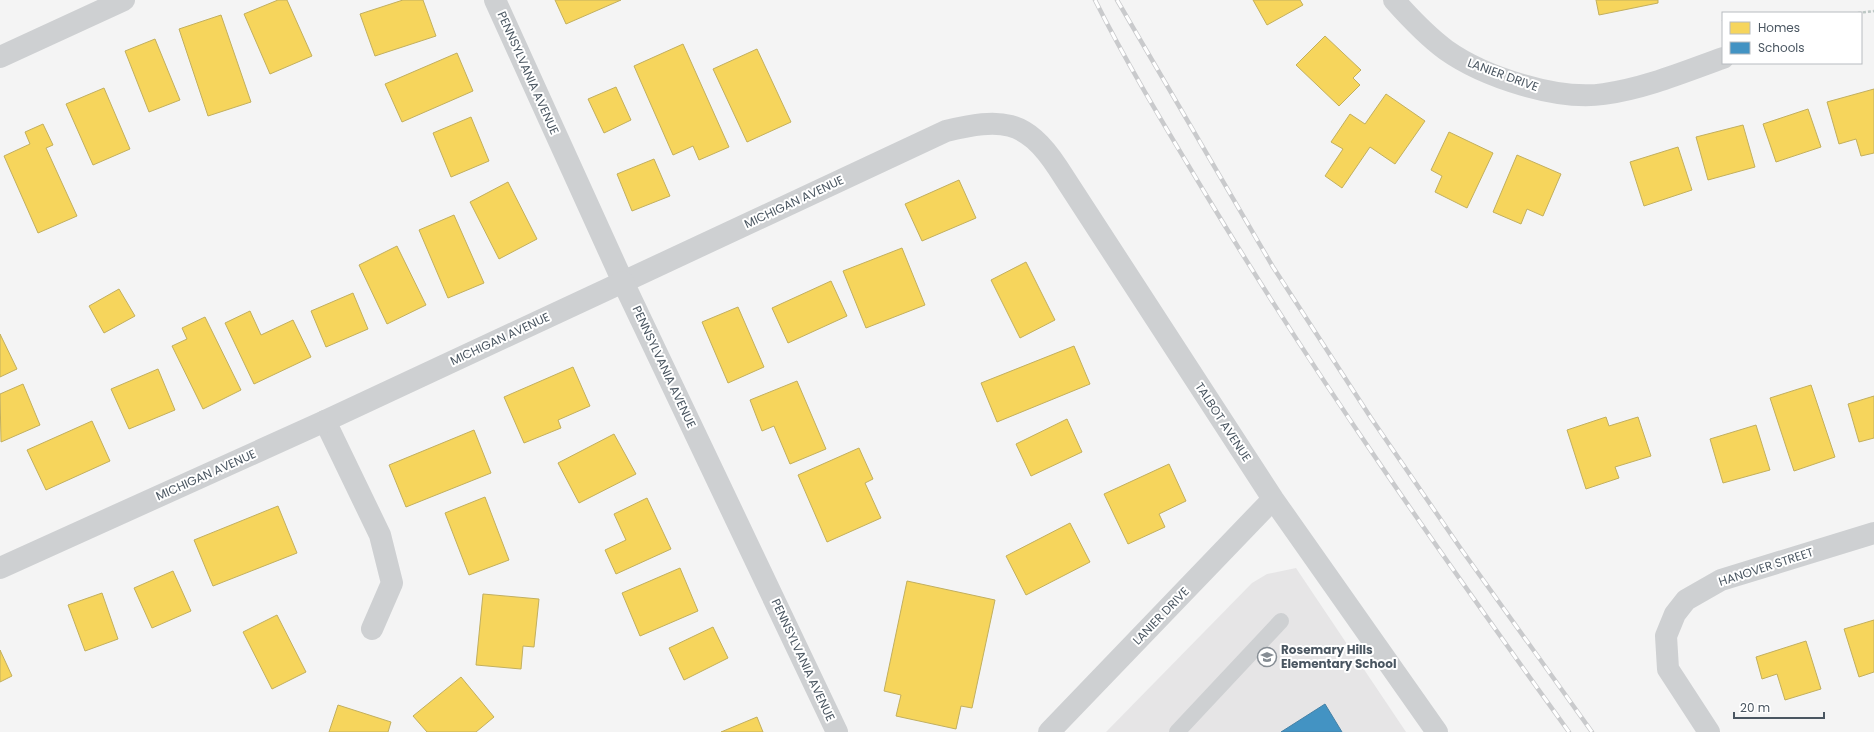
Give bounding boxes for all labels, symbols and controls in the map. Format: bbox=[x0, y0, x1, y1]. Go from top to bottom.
street label: PENNSYLVANIA AVENUE bbox=[494, 9, 563, 137]
legend bbox=[1722, 12, 1862, 64]
text: Homes bbox=[1758, 19, 1800, 36]
text: Schools bbox=[1758, 39, 1805, 56]
street label: LANIER DRIVE bbox=[1465, 54, 1541, 95]
street label: MICHIGAN AVENUE bbox=[741, 171, 846, 232]
street label: PENNSYLVANIA AVENUE bbox=[629, 303, 700, 431]
street label: MICHIGAN AVENUE bbox=[447, 308, 552, 369]
street label: TALBOT AVENUE bbox=[1191, 379, 1255, 465]
street label: MICHIGAN AVENUE bbox=[153, 445, 259, 504]
street label: HANOVER STREET bbox=[1716, 543, 1816, 590]
street label: LANIER DRIVE bbox=[1129, 583, 1193, 648]
street label: PENNSYLVANIA AVENUE bbox=[768, 596, 839, 724]
place label: Rosemary Hills Elementary School bbox=[1281, 641, 1396, 672]
school or university icon: Rosemary Hills Elementary School bbox=[1256, 646, 1278, 668]
scale bar bbox=[1734, 694, 1824, 720]
text: 20 m bbox=[1740, 699, 1770, 716]

